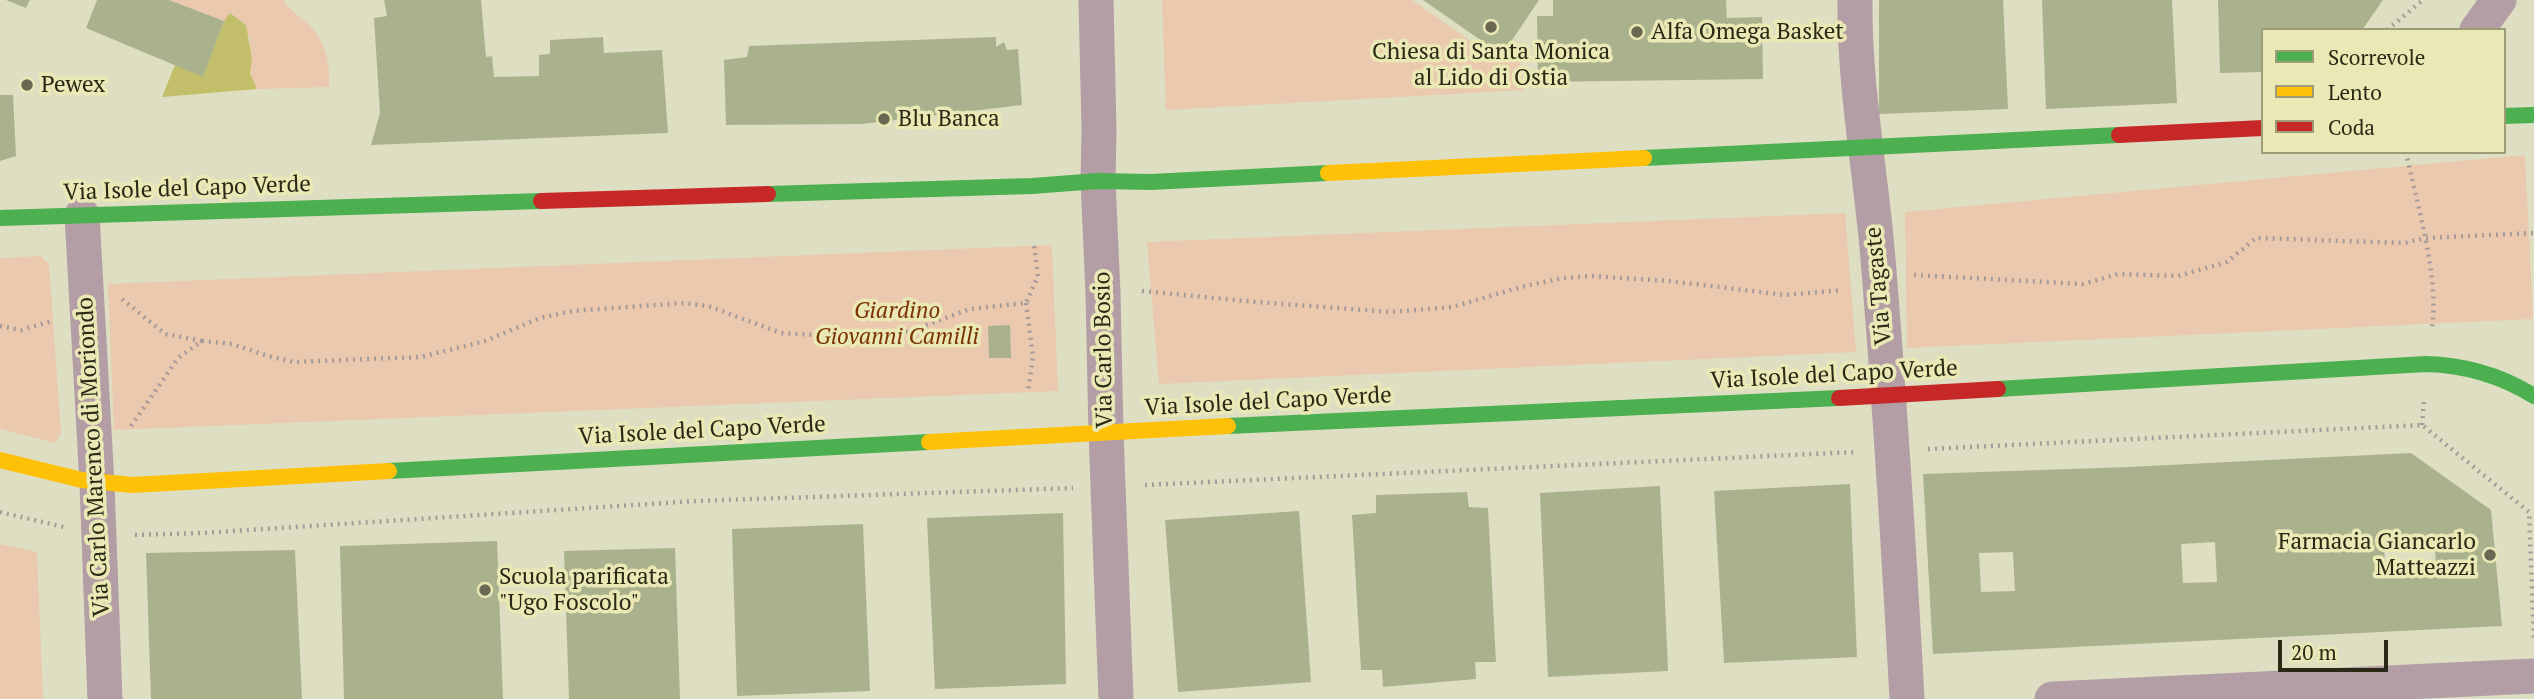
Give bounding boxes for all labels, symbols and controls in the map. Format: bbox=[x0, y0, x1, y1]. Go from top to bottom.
place label: Alfa Omega Basket bbox=[1651, 18, 1844, 46]
marker: Chiesa di Santa Monica al Lido di Ostia bbox=[1483, 19, 1499, 35]
marker: Alfa Omega Basket bbox=[1629, 24, 1645, 40]
legend bbox=[2261, 28, 2506, 154]
place label: Chiesa di Santa Monica al Lido di Ostia bbox=[1372, 38, 1610, 92]
text: Scorrevole bbox=[2328, 43, 2425, 71]
place label: Pewex bbox=[41, 71, 105, 99]
marker: Pewex bbox=[19, 77, 35, 93]
text: Lento bbox=[2328, 78, 2382, 106]
place label: Blu Banca bbox=[898, 105, 1000, 133]
marker: Blu Banca bbox=[876, 111, 892, 127]
text: Coda bbox=[2328, 113, 2375, 141]
street label: Via Isole del Capo Verde bbox=[63, 171, 311, 207]
street label: Via Tagaste bbox=[1860, 226, 1898, 346]
street label: Via Carlo Bosio bbox=[1089, 271, 1119, 429]
street label: Via Carlo Marenco di Moriondo bbox=[72, 296, 116, 618]
park label: Giardino Giovanni Camilli bbox=[815, 297, 979, 351]
street label: Via Isole del Capo Verde bbox=[1710, 355, 1958, 395]
street label: Via Isole del Capo Verde bbox=[1144, 382, 1392, 422]
street label: Via Isole del Capo Verde bbox=[578, 411, 826, 451]
place label: Farmacia Giancarlo Matteazzi bbox=[2278, 528, 2476, 582]
marker: Farmacia Giancarlo Matteazzi bbox=[2482, 547, 2498, 563]
place label: Scuola parificata "Ugo Foscolo" bbox=[499, 563, 669, 617]
marker: Scuola parificata "Ugo Foscolo" bbox=[477, 582, 493, 598]
scale bar bbox=[2282, 626, 2392, 670]
text: 20 m bbox=[2291, 638, 2337, 666]

